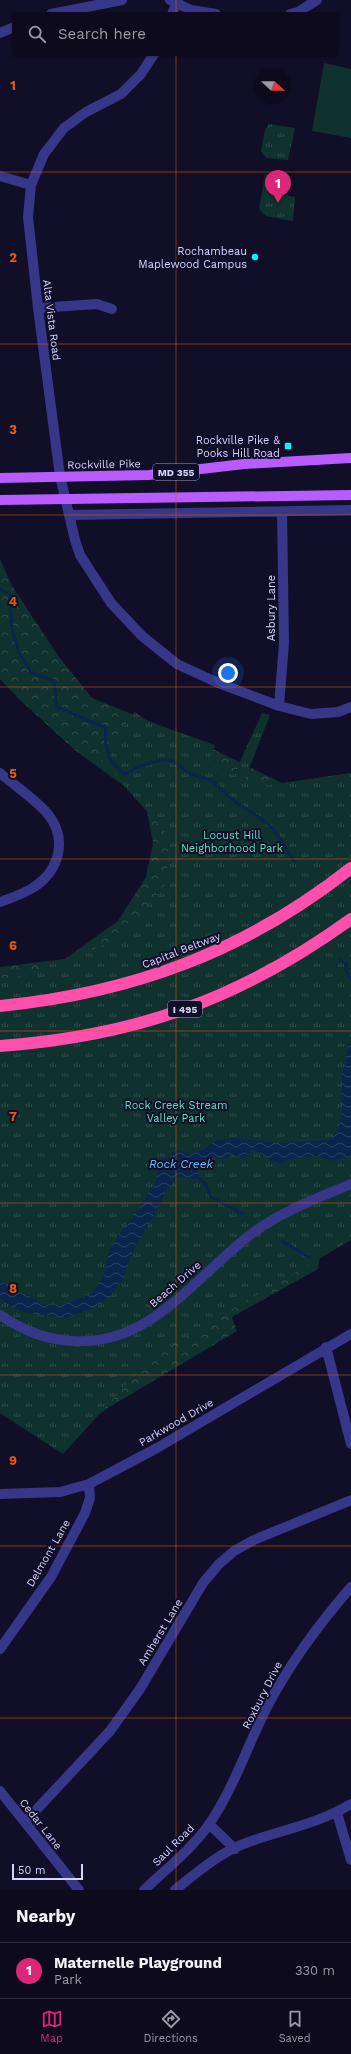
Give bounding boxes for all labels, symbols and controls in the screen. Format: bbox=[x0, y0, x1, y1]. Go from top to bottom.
search box bbox=[12, 12, 339, 56]
icon: search bbox=[26, 23, 48, 45]
text: Search here bbox=[58, 25, 146, 43]
north arrow bbox=[255, 68, 291, 104]
text: 1 bbox=[10, 78, 16, 93]
pin: 1 bbox=[265, 170, 291, 203]
place label: Rochambeau Maplewood Campus bbox=[138, 245, 247, 271]
text: 2 bbox=[9, 250, 17, 265]
marker: Rochambeau Maplewood Campus bbox=[250, 252, 260, 262]
street label: Alta Vista Road bbox=[40, 279, 63, 361]
text: 3 bbox=[9, 422, 17, 437]
place label: Rockville Pike & Pooks Hill Road bbox=[196, 434, 280, 460]
marker: Rockville Pike & Pooks Hill Road bbox=[283, 441, 293, 451]
street label: Rockville Pike bbox=[67, 457, 141, 472]
road number: MD 355 bbox=[153, 464, 199, 480]
street label: Asbury Lane bbox=[265, 575, 278, 641]
text: 4 bbox=[9, 594, 18, 609]
your location bbox=[218, 663, 238, 683]
text: 5 bbox=[9, 766, 17, 781]
park label: Locust Hill Neighborhood Park bbox=[181, 829, 283, 855]
street label: Capital Beltway bbox=[140, 929, 223, 971]
text: 6 bbox=[9, 938, 17, 953]
road number: I 495 bbox=[168, 1001, 202, 1017]
park label: Rock Creek Stream Valley Park bbox=[125, 1099, 227, 1125]
text: 7 bbox=[9, 1109, 17, 1124]
water label: Rock Creek bbox=[149, 1157, 214, 1171]
street label: Beach Drive bbox=[147, 1259, 204, 1310]
text: 8 bbox=[9, 1281, 17, 1296]
street label: Parkwood Drive bbox=[137, 1396, 216, 1449]
text: 9 bbox=[9, 1453, 17, 1468]
street label: Delmont Lane bbox=[24, 1517, 73, 1589]
street label: Amherst Lane bbox=[135, 1597, 185, 1668]
street label: Roxbury Drive bbox=[240, 1659, 285, 1731]
street label: Cedar Lane bbox=[17, 1796, 64, 1852]
street label: Saul Road bbox=[150, 1822, 197, 1869]
scale bar bbox=[12, 1862, 83, 1881]
text: 50 m bbox=[18, 1864, 45, 1877]
text: Nearby bbox=[16, 1906, 75, 1926]
text: Maternelle Playground bbox=[54, 1954, 222, 1972]
text: 1 bbox=[26, 1963, 32, 1978]
text: 330 m bbox=[295, 1963, 335, 1978]
text: Park bbox=[54, 1972, 82, 1987]
tab: Map bbox=[40, 2008, 63, 2045]
tab: Directions bbox=[144, 2008, 198, 2045]
tab: Saved bbox=[279, 2008, 311, 2045]

